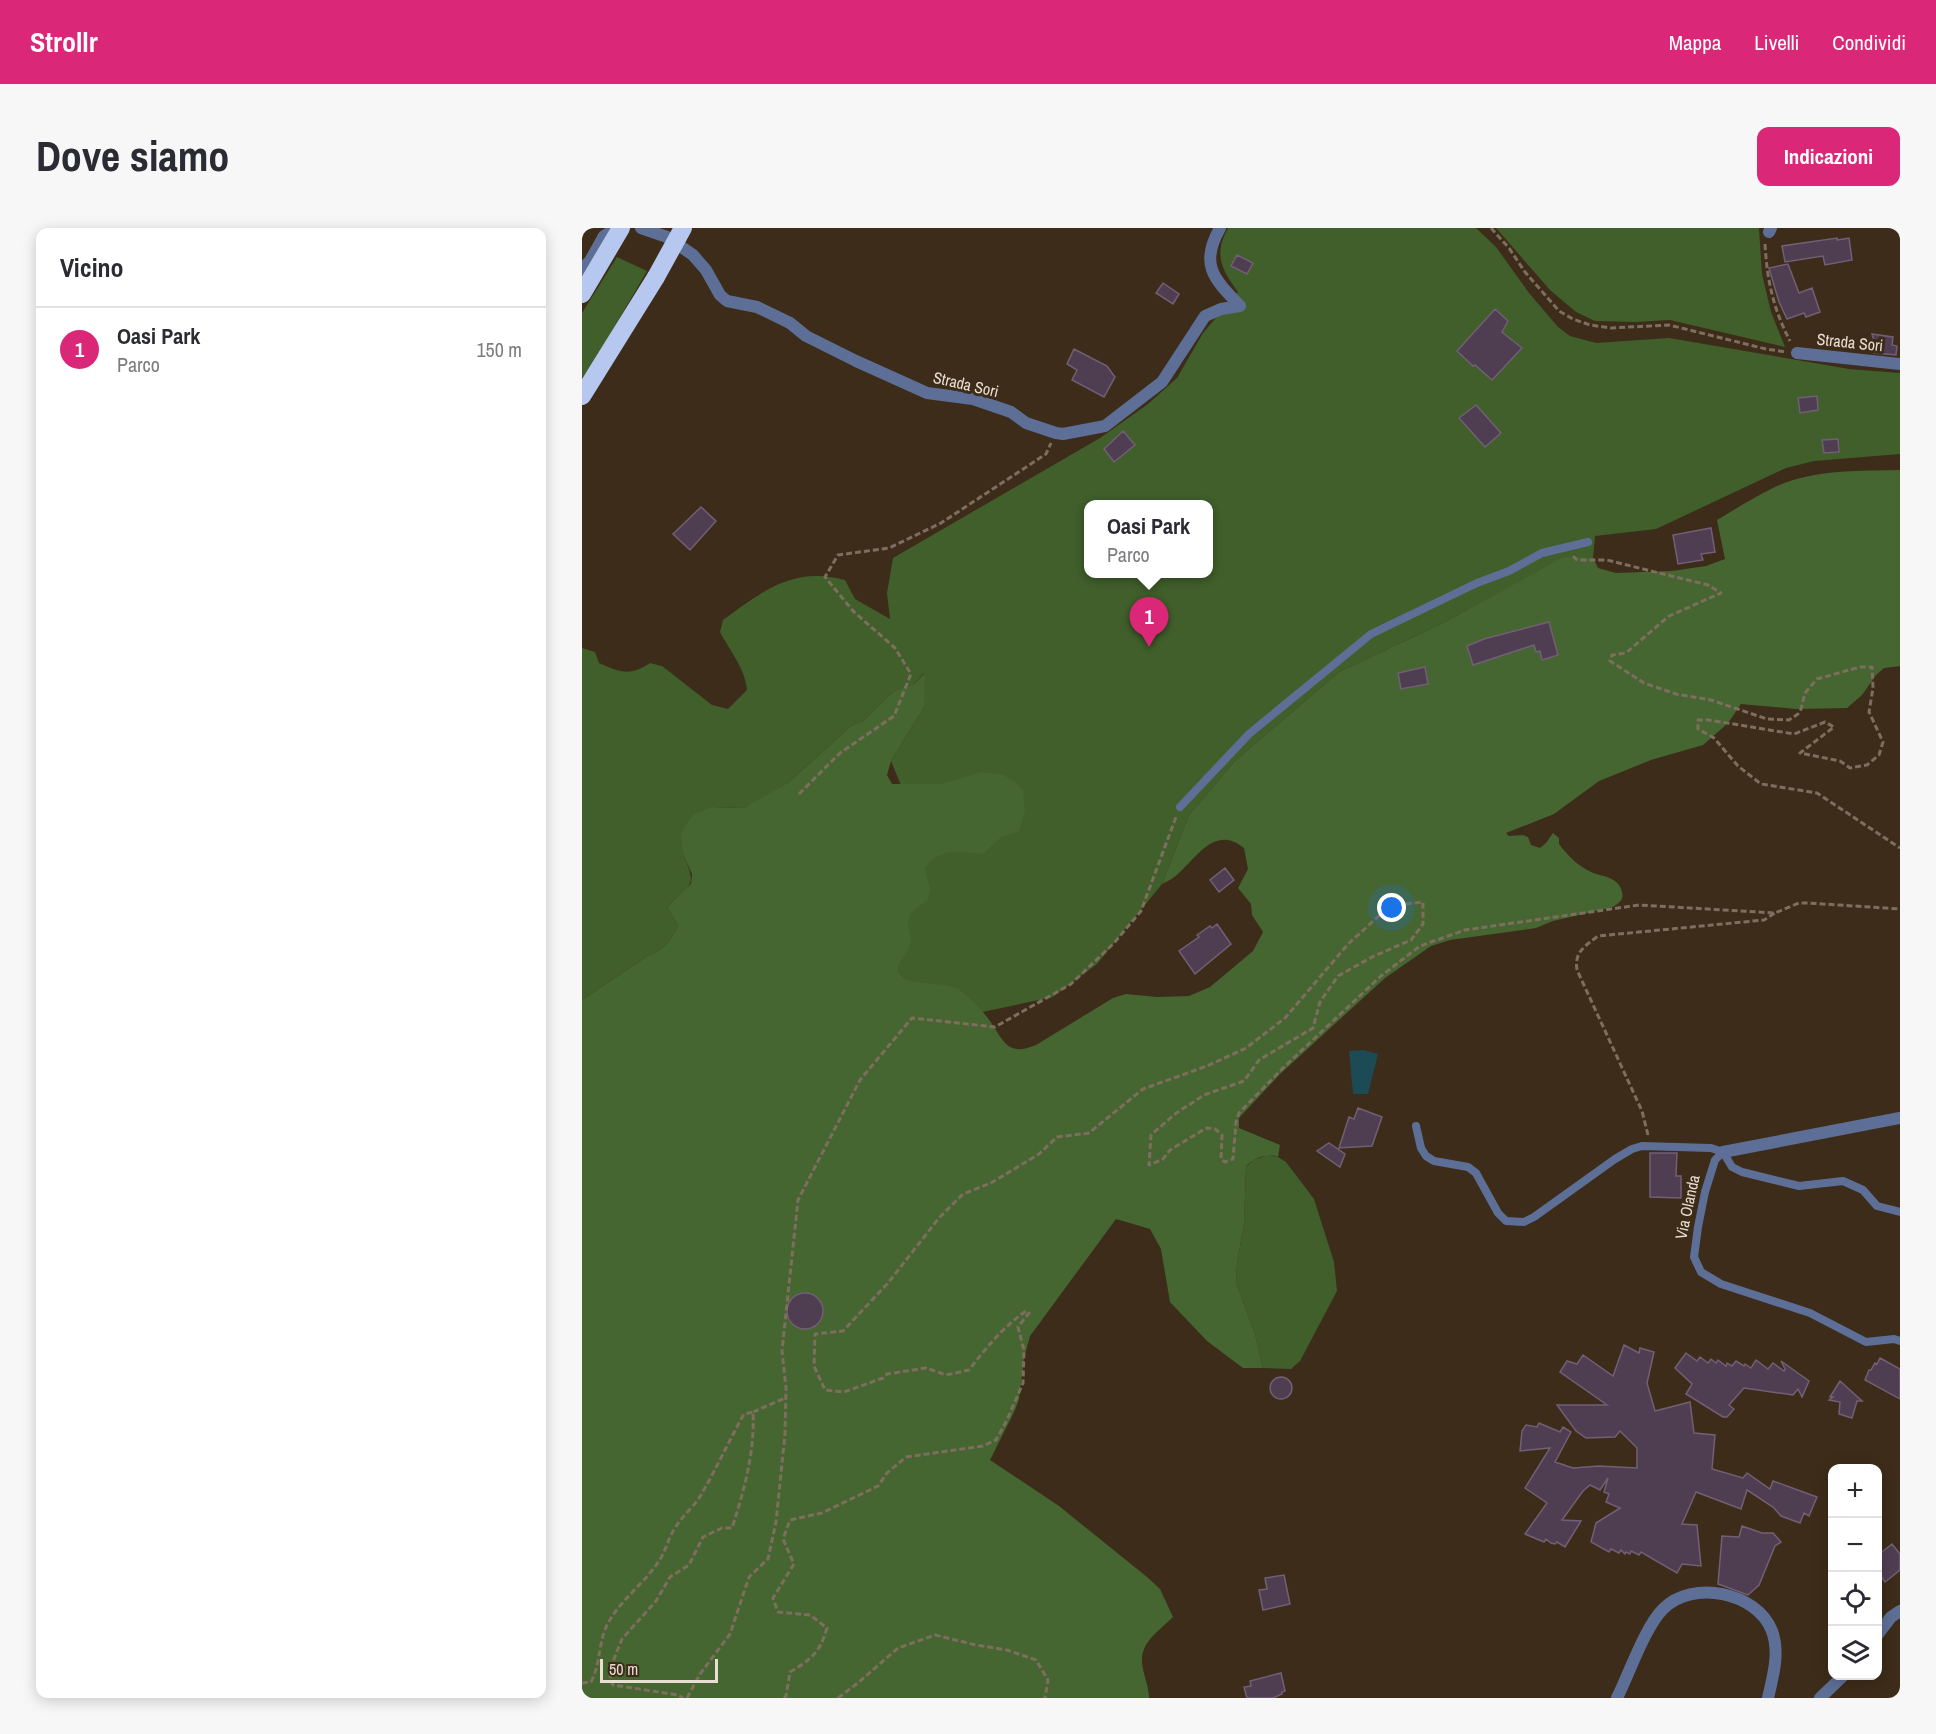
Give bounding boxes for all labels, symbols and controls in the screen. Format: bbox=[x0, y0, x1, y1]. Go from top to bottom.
text: Strollr bbox=[30, 23, 98, 61]
text: Mappa bbox=[1669, 28, 1721, 57]
text: Livelli bbox=[1754, 28, 1799, 57]
text: Condividi bbox=[1832, 28, 1906, 57]
button: Indicazioni bbox=[1757, 127, 1900, 186]
text: Dove siamo bbox=[36, 128, 229, 184]
text: Vicino bbox=[60, 250, 124, 285]
text: Oasi Park bbox=[117, 321, 200, 351]
street label: Strada Sori bbox=[1816, 328, 1884, 356]
text: 1 bbox=[75, 336, 84, 363]
text: 150 m bbox=[476, 336, 522, 363]
text: Parco bbox=[117, 351, 160, 378]
street label: Strada Sori bbox=[931, 366, 1001, 402]
popup bbox=[1084, 500, 1213, 578]
text: Oasi Park bbox=[1107, 511, 1190, 541]
text: Parco bbox=[1107, 541, 1150, 568]
pin: 1 bbox=[1130, 598, 1168, 647]
your location bbox=[1377, 893, 1406, 922]
street label: Via Olanda bbox=[1669, 1172, 1705, 1241]
map controls bbox=[1828, 1464, 1882, 1680]
button: + bbox=[1828, 1464, 1882, 1518]
button: − bbox=[1828, 1518, 1882, 1572]
button: locate bbox=[1828, 1572, 1882, 1626]
button: layers bbox=[1828, 1626, 1882, 1680]
scale bar bbox=[600, 1656, 718, 1684]
text: 50 m bbox=[609, 1658, 638, 1680]

